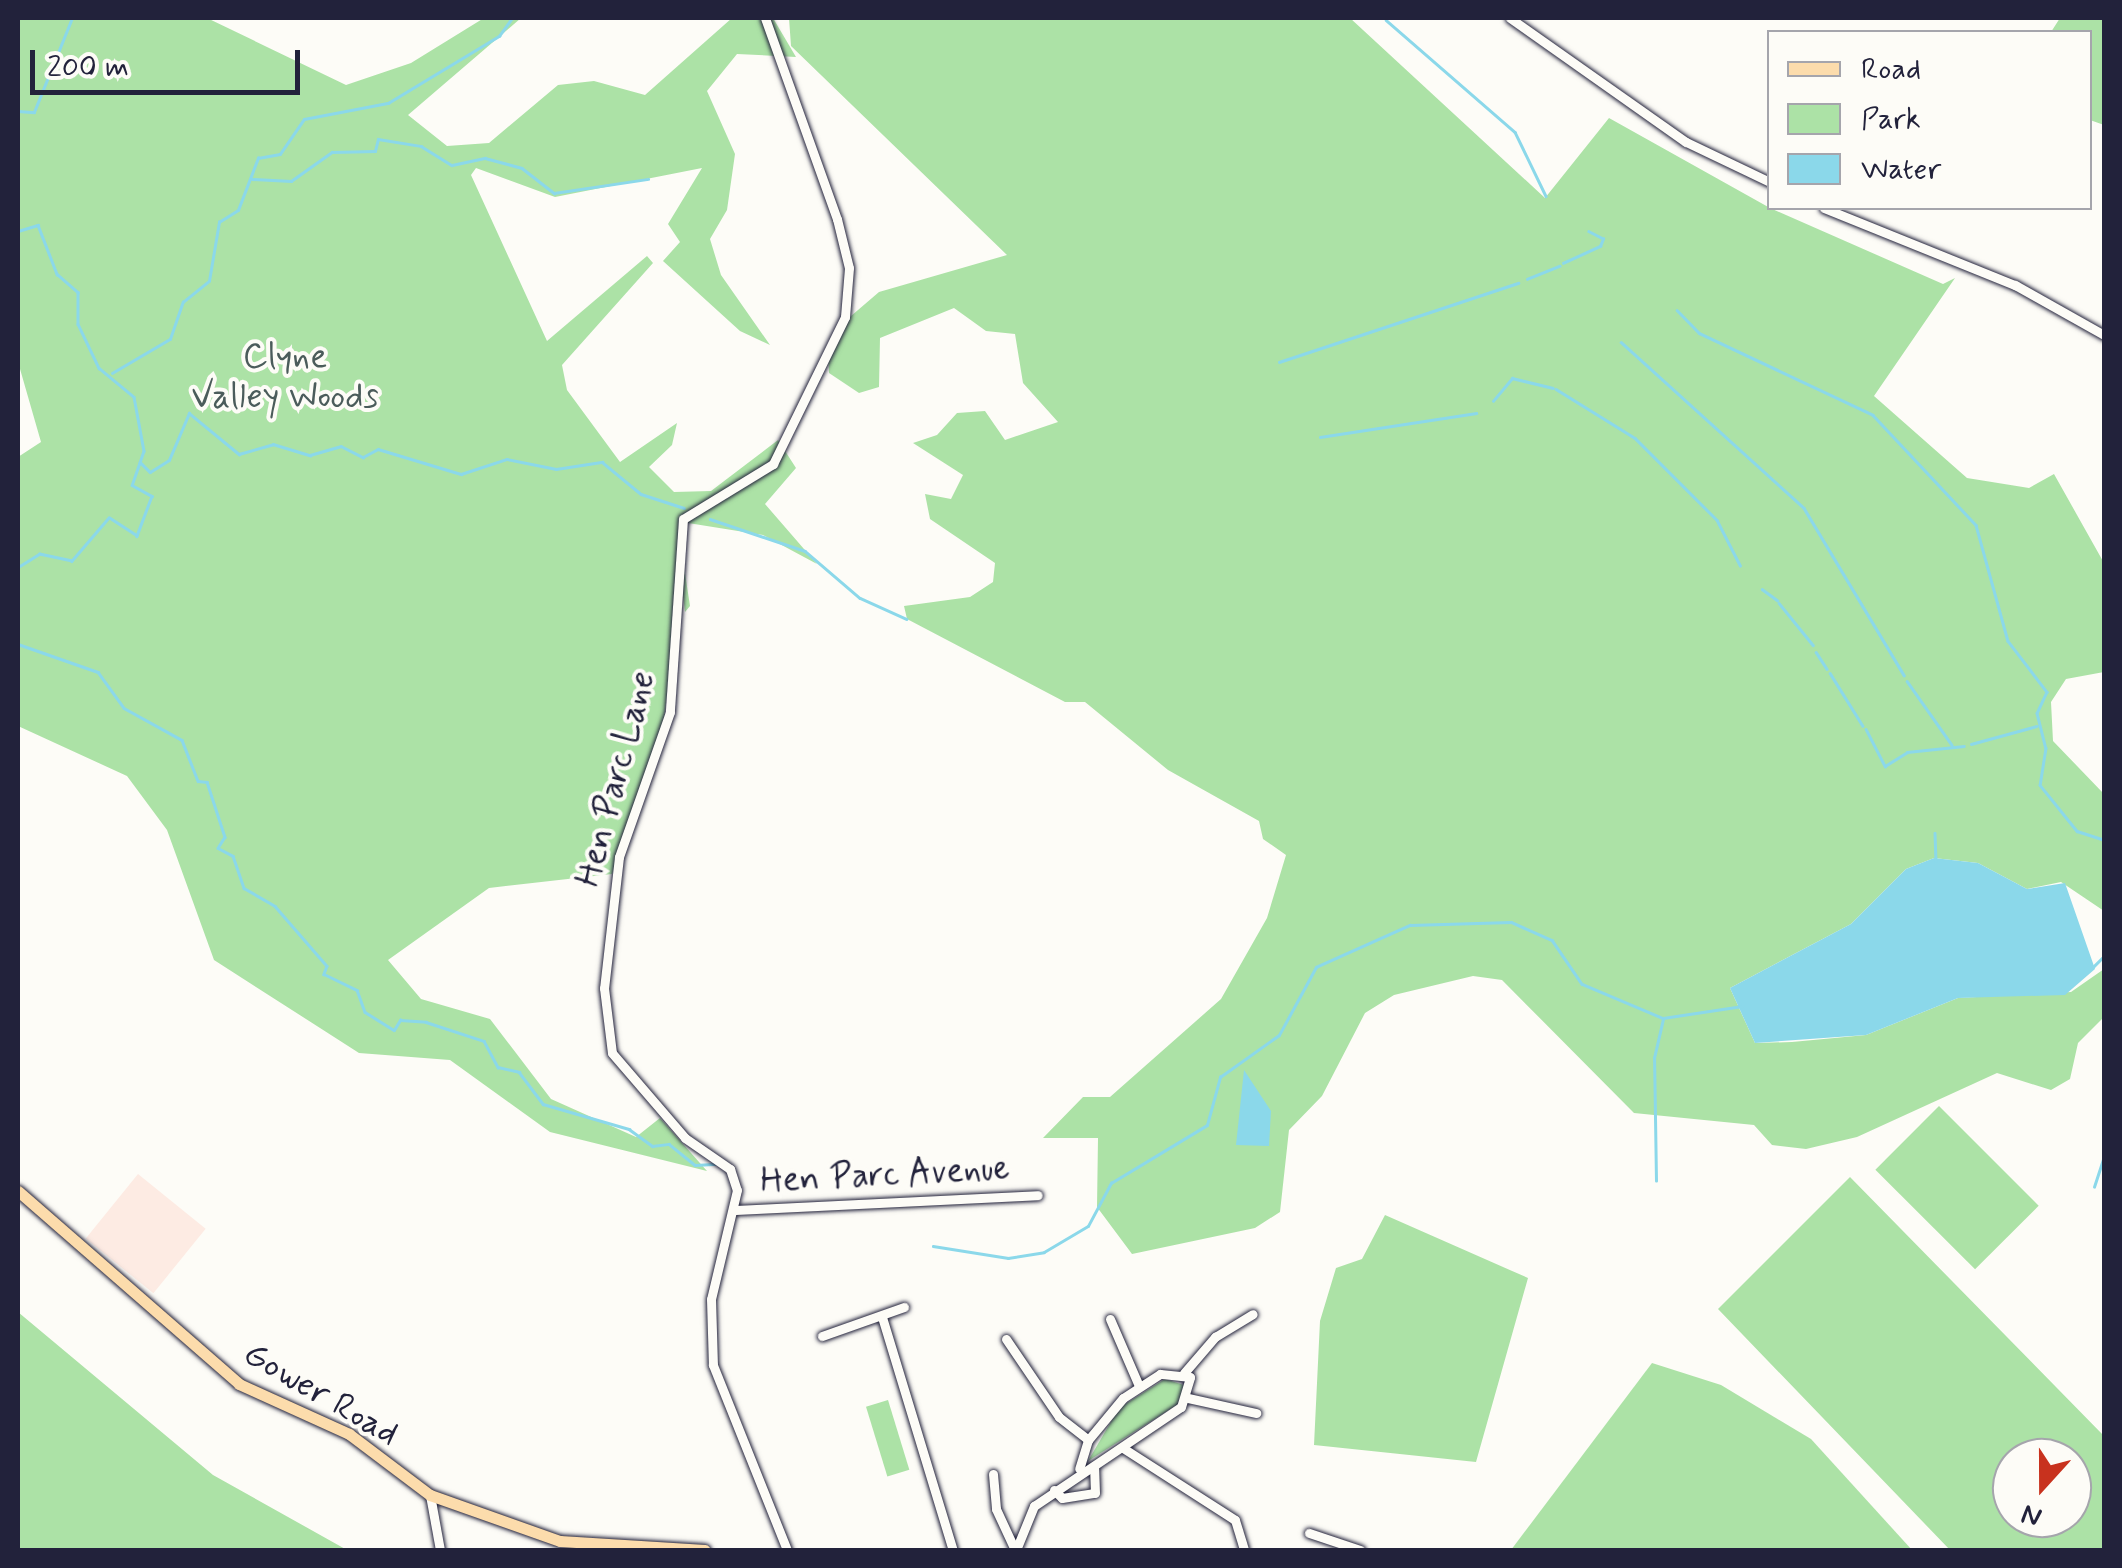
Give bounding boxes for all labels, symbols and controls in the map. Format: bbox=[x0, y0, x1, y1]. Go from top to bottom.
scale bar bbox=[35, 30, 305, 92]
legend bbox=[1767, 30, 2092, 210]
text: 200 m bbox=[47, 48, 129, 87]
text: Road bbox=[1861, 50, 1921, 89]
text: Park bbox=[1861, 100, 1921, 139]
text: Water bbox=[1861, 150, 1941, 189]
park label: Clyne Valley Woods bbox=[191, 336, 379, 418]
street label: Hen Parc Lane bbox=[567, 668, 665, 890]
street label: Hen Parc Avenue bbox=[757, 1147, 1013, 1203]
street label: Gower Road bbox=[236, 1333, 406, 1455]
north arrow bbox=[1992, 1438, 2092, 1538]
text: N bbox=[2016, 1494, 2047, 1535]

